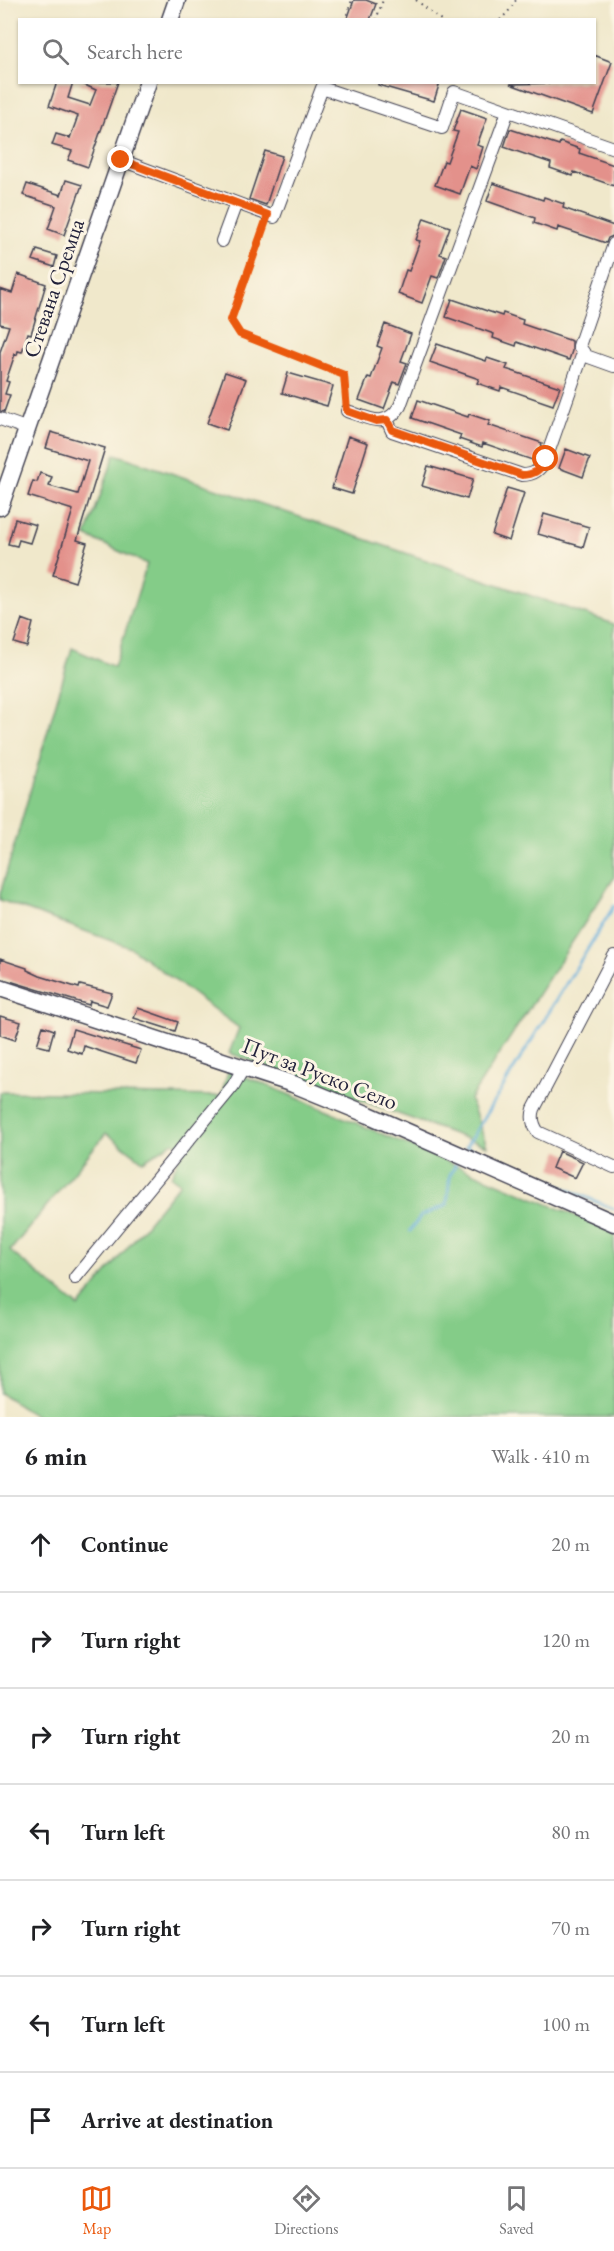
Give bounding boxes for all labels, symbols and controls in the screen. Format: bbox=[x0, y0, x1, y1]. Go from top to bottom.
search box bbox=[18, 18, 596, 84]
icon: search bbox=[39, 35, 72, 68]
text: Search here bbox=[87, 37, 182, 66]
route end bbox=[107, 146, 133, 172]
street label: Стевана Сремца bbox=[16, 214, 91, 362]
route start bbox=[532, 445, 558, 471]
street label: Пут за Руско Село bbox=[238, 1031, 402, 1116]
text: 6 min bbox=[24, 1439, 87, 1473]
text: Walk · 410 m bbox=[491, 1443, 590, 1469]
icon: ahead bbox=[24, 1528, 57, 1561]
text: Continue bbox=[81, 1530, 168, 1559]
text: 20 m bbox=[551, 1531, 590, 1557]
icon: right bbox=[24, 1624, 57, 1657]
text: Turn right bbox=[81, 1626, 180, 1655]
text: 120 m bbox=[542, 1627, 590, 1653]
icon: right bbox=[24, 1720, 57, 1753]
text: Turn right bbox=[81, 1722, 180, 1751]
text: 20 m bbox=[551, 1723, 590, 1749]
icon: left bbox=[24, 1816, 57, 1849]
text: Turn left bbox=[81, 1818, 165, 1847]
text: 80 m bbox=[551, 1819, 590, 1845]
icon: right bbox=[24, 1912, 57, 1945]
text: Turn right bbox=[81, 1914, 180, 1943]
text: 70 m bbox=[551, 1915, 590, 1941]
icon: left bbox=[24, 2008, 57, 2041]
text: Turn left bbox=[81, 2010, 165, 2039]
text: 100 m bbox=[542, 2011, 590, 2037]
icon: arrive bbox=[24, 2104, 57, 2137]
text: Arrive at destination bbox=[81, 2106, 273, 2135]
tab: Map bbox=[80, 2182, 113, 2239]
tab: Directions bbox=[274, 2182, 339, 2239]
tab: Saved bbox=[499, 2182, 534, 2239]

